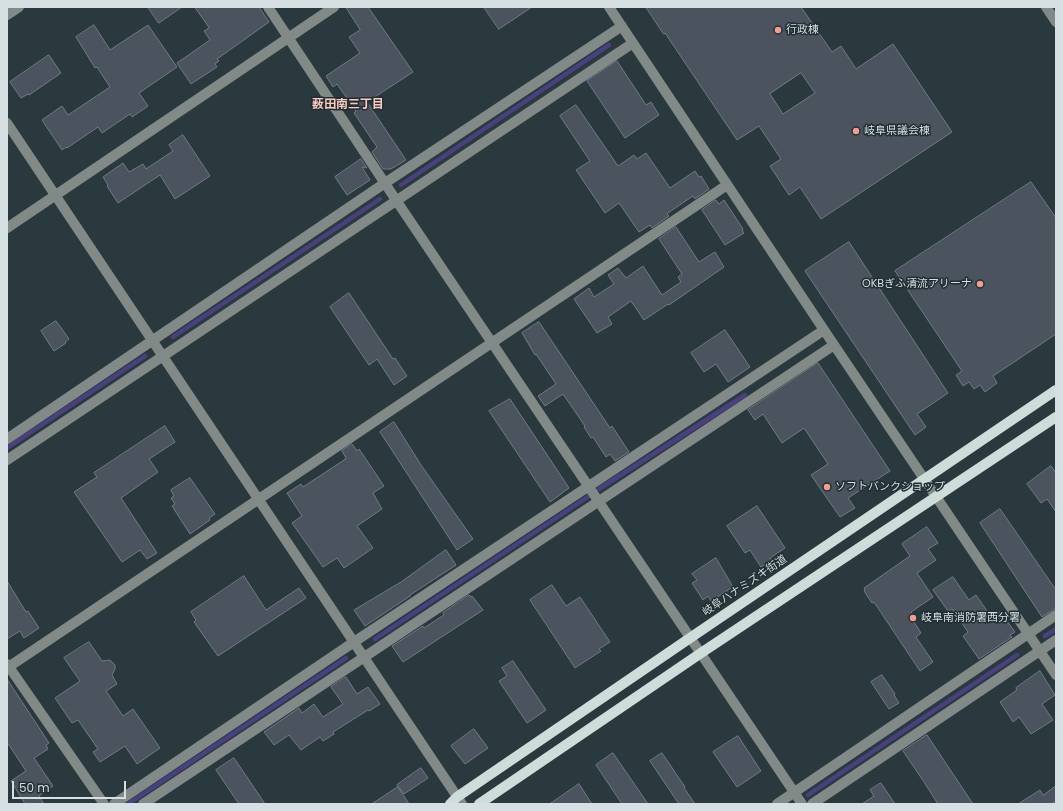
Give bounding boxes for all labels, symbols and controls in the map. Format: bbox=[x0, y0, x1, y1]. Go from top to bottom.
place label: 行政棟 bbox=[786, 23, 819, 37]
marker: 行政棟 bbox=[773, 25, 783, 35]
district label: 薮田南三丁目 bbox=[312, 98, 384, 112]
place label: 岐阜県議会棟 bbox=[864, 124, 930, 138]
marker: 岐阜県議会棟 bbox=[851, 126, 861, 136]
place label: OKBぎふ清流アリーナ bbox=[862, 277, 972, 291]
marker: OKBぎふ清流アリーナ bbox=[975, 279, 985, 289]
place label: ソフトバンクショップ bbox=[835, 480, 945, 494]
marker: ソフトバンクショップ bbox=[822, 482, 832, 492]
street label: 岐阜ハナミズキ街道 bbox=[700, 553, 790, 619]
place label: 岐阜南消防署西分署 bbox=[921, 611, 1020, 625]
marker: 岐阜南消防署西分署 bbox=[908, 613, 918, 623]
scale bar bbox=[14, 773, 128, 799]
text: 50 m bbox=[19, 779, 50, 796]

